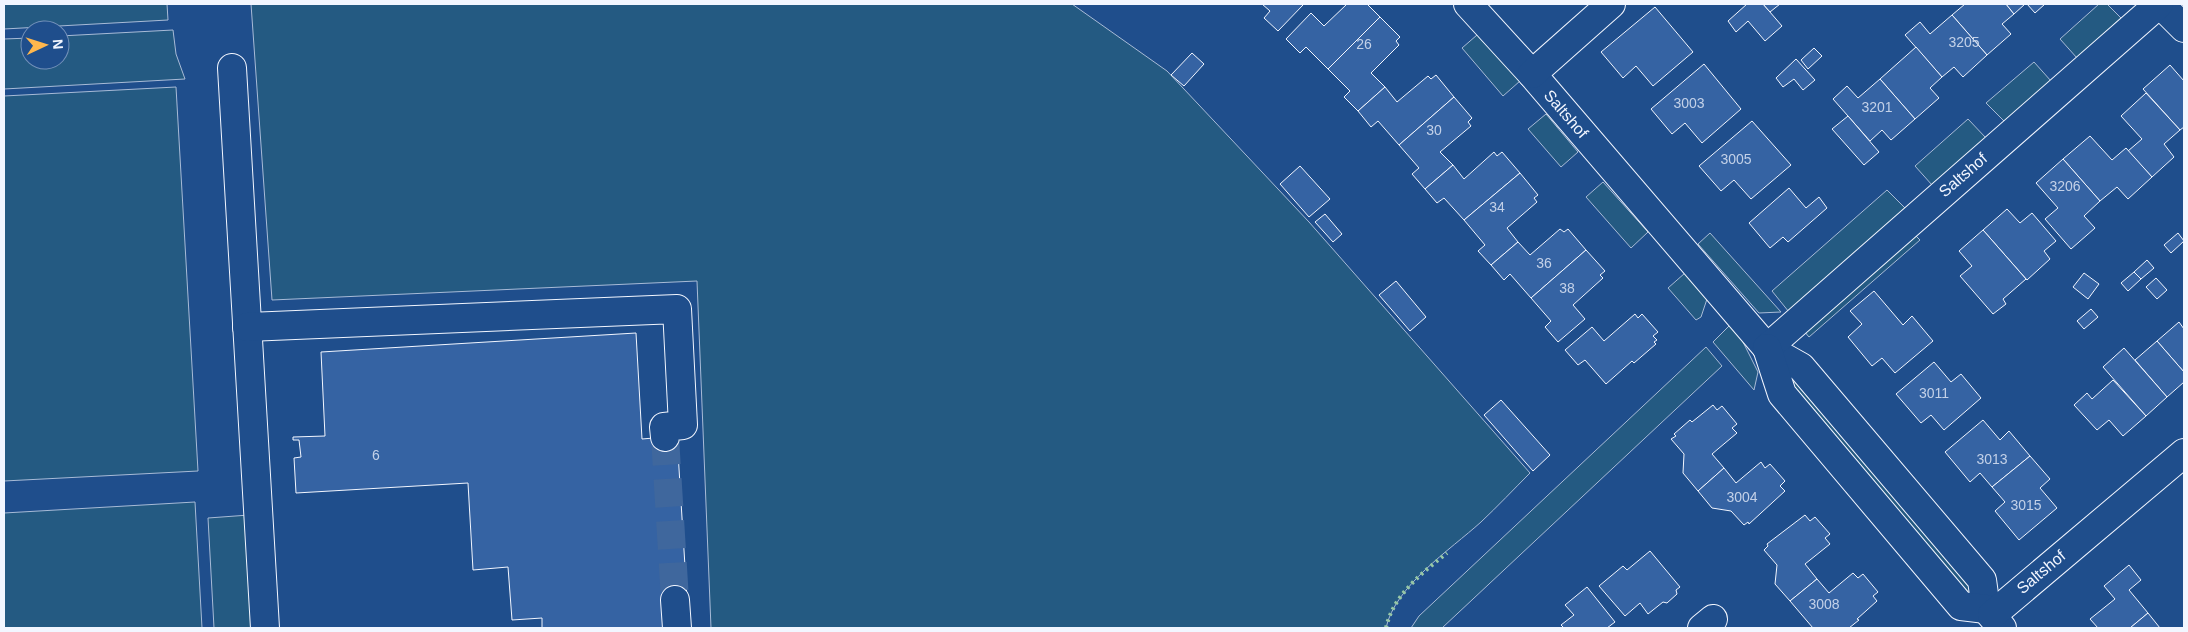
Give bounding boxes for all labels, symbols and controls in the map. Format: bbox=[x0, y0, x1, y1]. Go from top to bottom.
north arrow bbox=[20, 20, 70, 70]
house number: 3205 bbox=[1948, 34, 1980, 50]
house number: 26 bbox=[1356, 36, 1372, 52]
text: N bbox=[50, 38, 66, 50]
street label: Saltshof bbox=[1541, 87, 1592, 142]
house number: 3003 bbox=[1673, 95, 1705, 111]
house number: 3201 bbox=[1861, 99, 1893, 115]
house number: 30 bbox=[1426, 122, 1442, 138]
street label: Saltshof bbox=[1936, 149, 1991, 200]
house number: 3005 bbox=[1720, 151, 1752, 167]
house number: 3206 bbox=[2049, 178, 2081, 194]
house number: 34 bbox=[1489, 199, 1505, 215]
house number: 36 bbox=[1536, 255, 1552, 271]
house number: 38 bbox=[1559, 280, 1575, 296]
house number: 3011 bbox=[1919, 385, 1949, 401]
house number: 6 bbox=[372, 447, 380, 463]
house number: 3013 bbox=[1976, 451, 2008, 467]
house number: 3004 bbox=[1726, 489, 1758, 505]
house number: 3015 bbox=[2010, 497, 2042, 513]
street label: Saltshof bbox=[2013, 547, 2069, 597]
house number: 3008 bbox=[1808, 596, 1840, 612]

